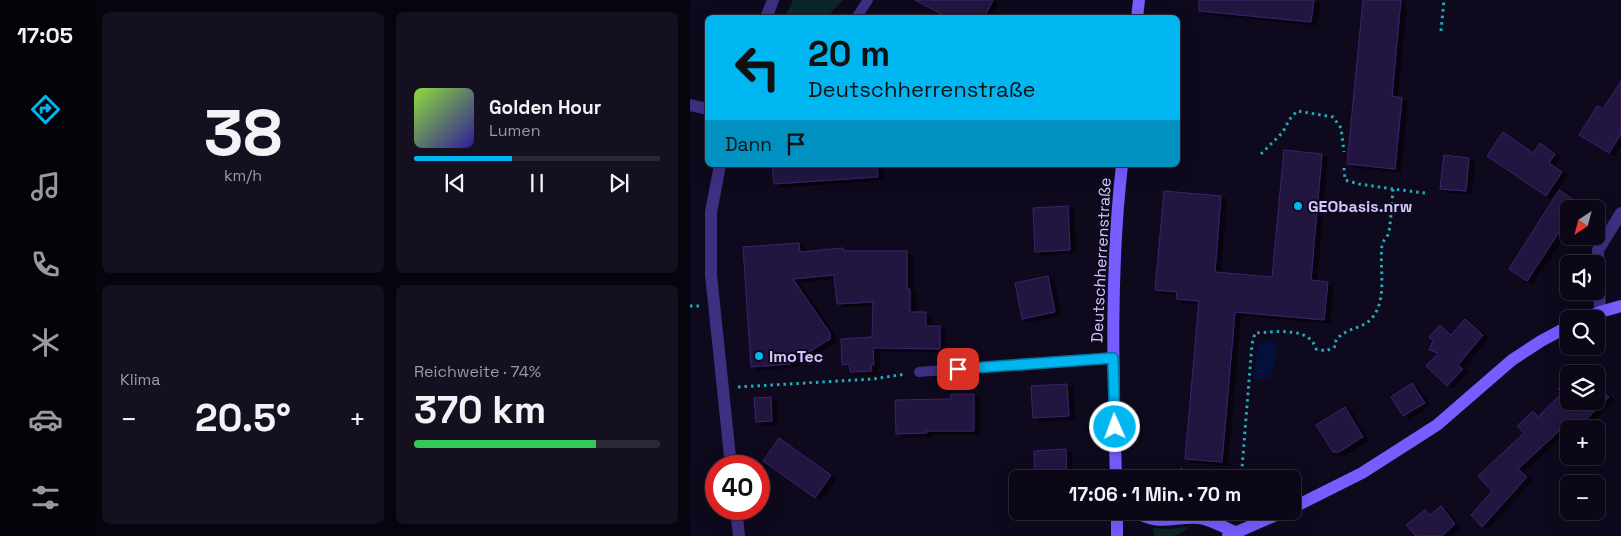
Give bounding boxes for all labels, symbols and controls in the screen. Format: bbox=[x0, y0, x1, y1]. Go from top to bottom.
text: 17:05 bbox=[17, 21, 73, 49]
text: 20 m bbox=[808, 32, 890, 76]
icon: left bbox=[725, 35, 790, 100]
text: Deutschherrenstraße bbox=[808, 75, 1036, 103]
text: 38 bbox=[204, 91, 282, 174]
icon: directions bbox=[28, 92, 63, 127]
text: Golden Hour bbox=[489, 95, 601, 120]
text: Lumen bbox=[489, 120, 541, 141]
icon: arrive bbox=[782, 130, 810, 158]
text: Dann bbox=[725, 132, 772, 157]
text: km/h bbox=[224, 165, 262, 186]
icon: music bbox=[28, 169, 63, 204]
icon: previous bbox=[441, 169, 469, 197]
icon: pause bbox=[523, 169, 551, 197]
icon: next bbox=[605, 169, 633, 197]
street label: Deutschherrenstraße bbox=[1086, 177, 1116, 343]
place label: GEObasis.nrw bbox=[1308, 196, 1412, 217]
marker: GEObasis.nrw bbox=[1292, 200, 1304, 212]
north arrow bbox=[1560, 200, 1605, 245]
map controls bbox=[1560, 200, 1605, 520]
icon: phone bbox=[28, 247, 63, 282]
button: sound bbox=[1560, 255, 1605, 300]
button: search bbox=[1560, 310, 1605, 355]
icon: climate bbox=[28, 325, 63, 360]
place label: ImoTec bbox=[769, 346, 823, 367]
pin bbox=[937, 348, 979, 390]
marker: ImoTec bbox=[753, 350, 765, 362]
icon: arrive bbox=[944, 355, 972, 383]
text: Reichweite · 74% bbox=[414, 361, 541, 382]
button: layers bbox=[1560, 365, 1605, 410]
text: Klima bbox=[120, 369, 161, 390]
text: 370 km bbox=[414, 386, 546, 434]
text: 20.5° bbox=[195, 394, 291, 442]
position arrow bbox=[1088, 400, 1140, 452]
text: − bbox=[120, 401, 137, 437]
text: + bbox=[349, 401, 366, 437]
icon: car bbox=[28, 402, 63, 437]
button: + bbox=[1560, 420, 1605, 465]
speed limit sign: 40 bbox=[705, 455, 770, 520]
button: − bbox=[1560, 475, 1605, 520]
icon: filters bbox=[28, 480, 63, 515]
text: 17:06 · 1 Min. · 70 m bbox=[1069, 482, 1241, 507]

